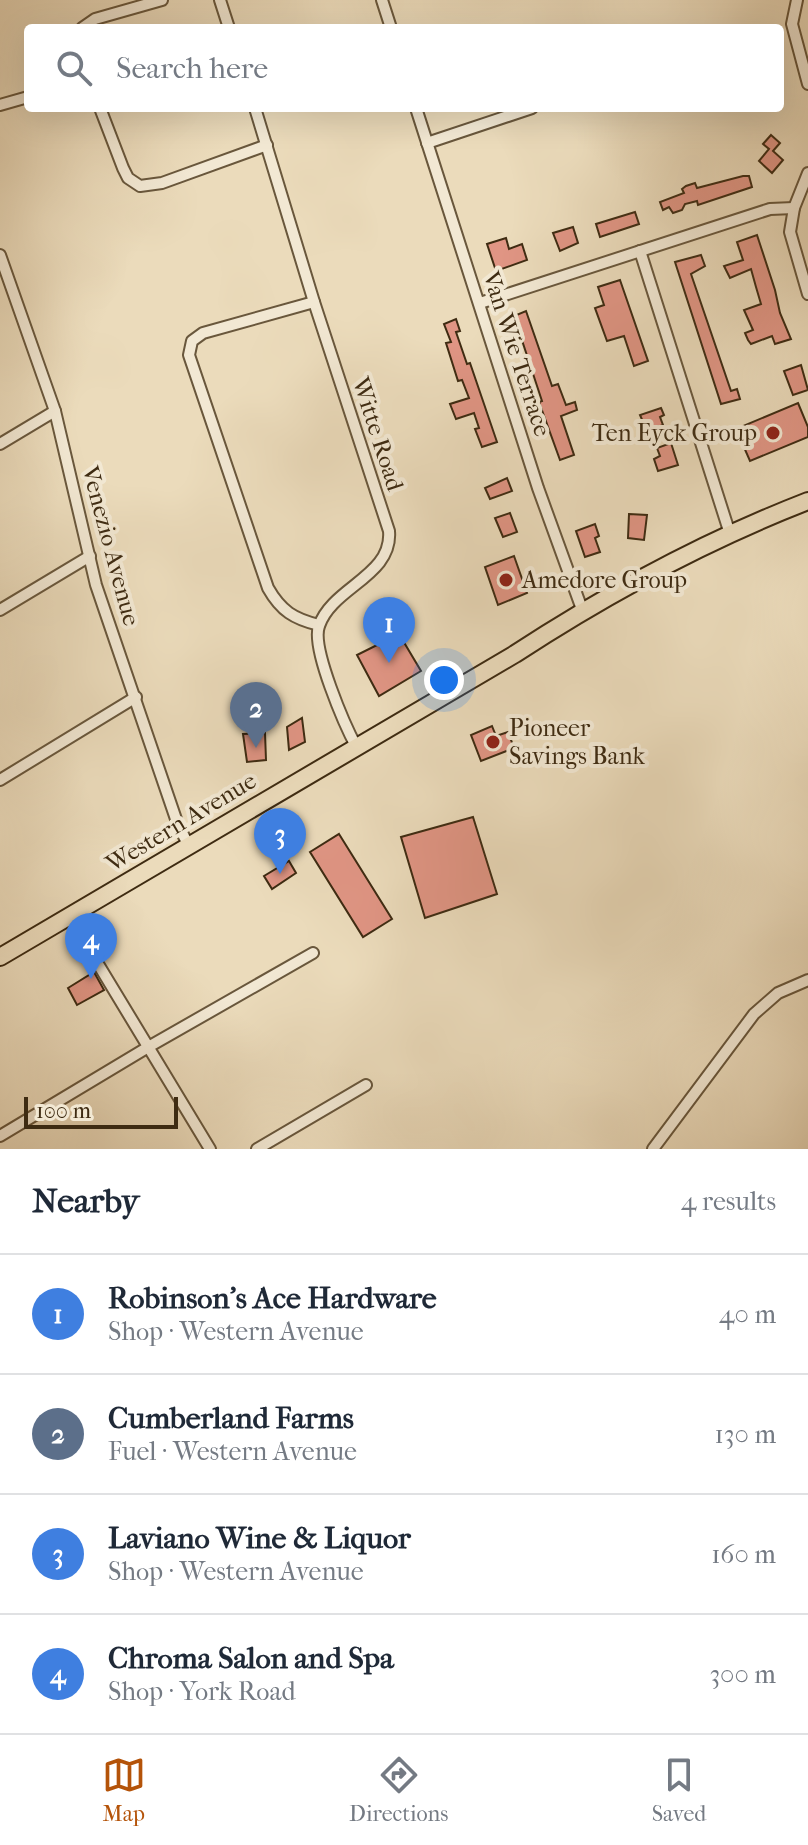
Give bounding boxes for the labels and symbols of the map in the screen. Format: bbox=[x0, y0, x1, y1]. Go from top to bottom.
street label: Van Wie Terrace bbox=[477, 267, 557, 440]
street label: Witte Road bbox=[346, 373, 410, 495]
place label: Ten Eyck Group bbox=[592, 419, 757, 447]
marker: Ten Eyck Group bbox=[764, 424, 782, 442]
street label: Venezio Avenue bbox=[76, 462, 146, 629]
place label: Amedore Group bbox=[521, 566, 687, 594]
marker: Amedore Group bbox=[497, 571, 515, 589]
pin: 1 bbox=[363, 597, 415, 663]
your location bbox=[424, 660, 464, 700]
pin: 2 bbox=[230, 682, 282, 748]
place label: Pioneer Savings Bank bbox=[509, 714, 646, 770]
marker: Pioneer Savings Bank bbox=[484, 733, 502, 751]
street label: Western Avenue bbox=[100, 766, 261, 878]
pin: 3 bbox=[254, 808, 306, 874]
pin: 4 bbox=[65, 913, 117, 979]
scale bar bbox=[24, 1093, 178, 1129]

